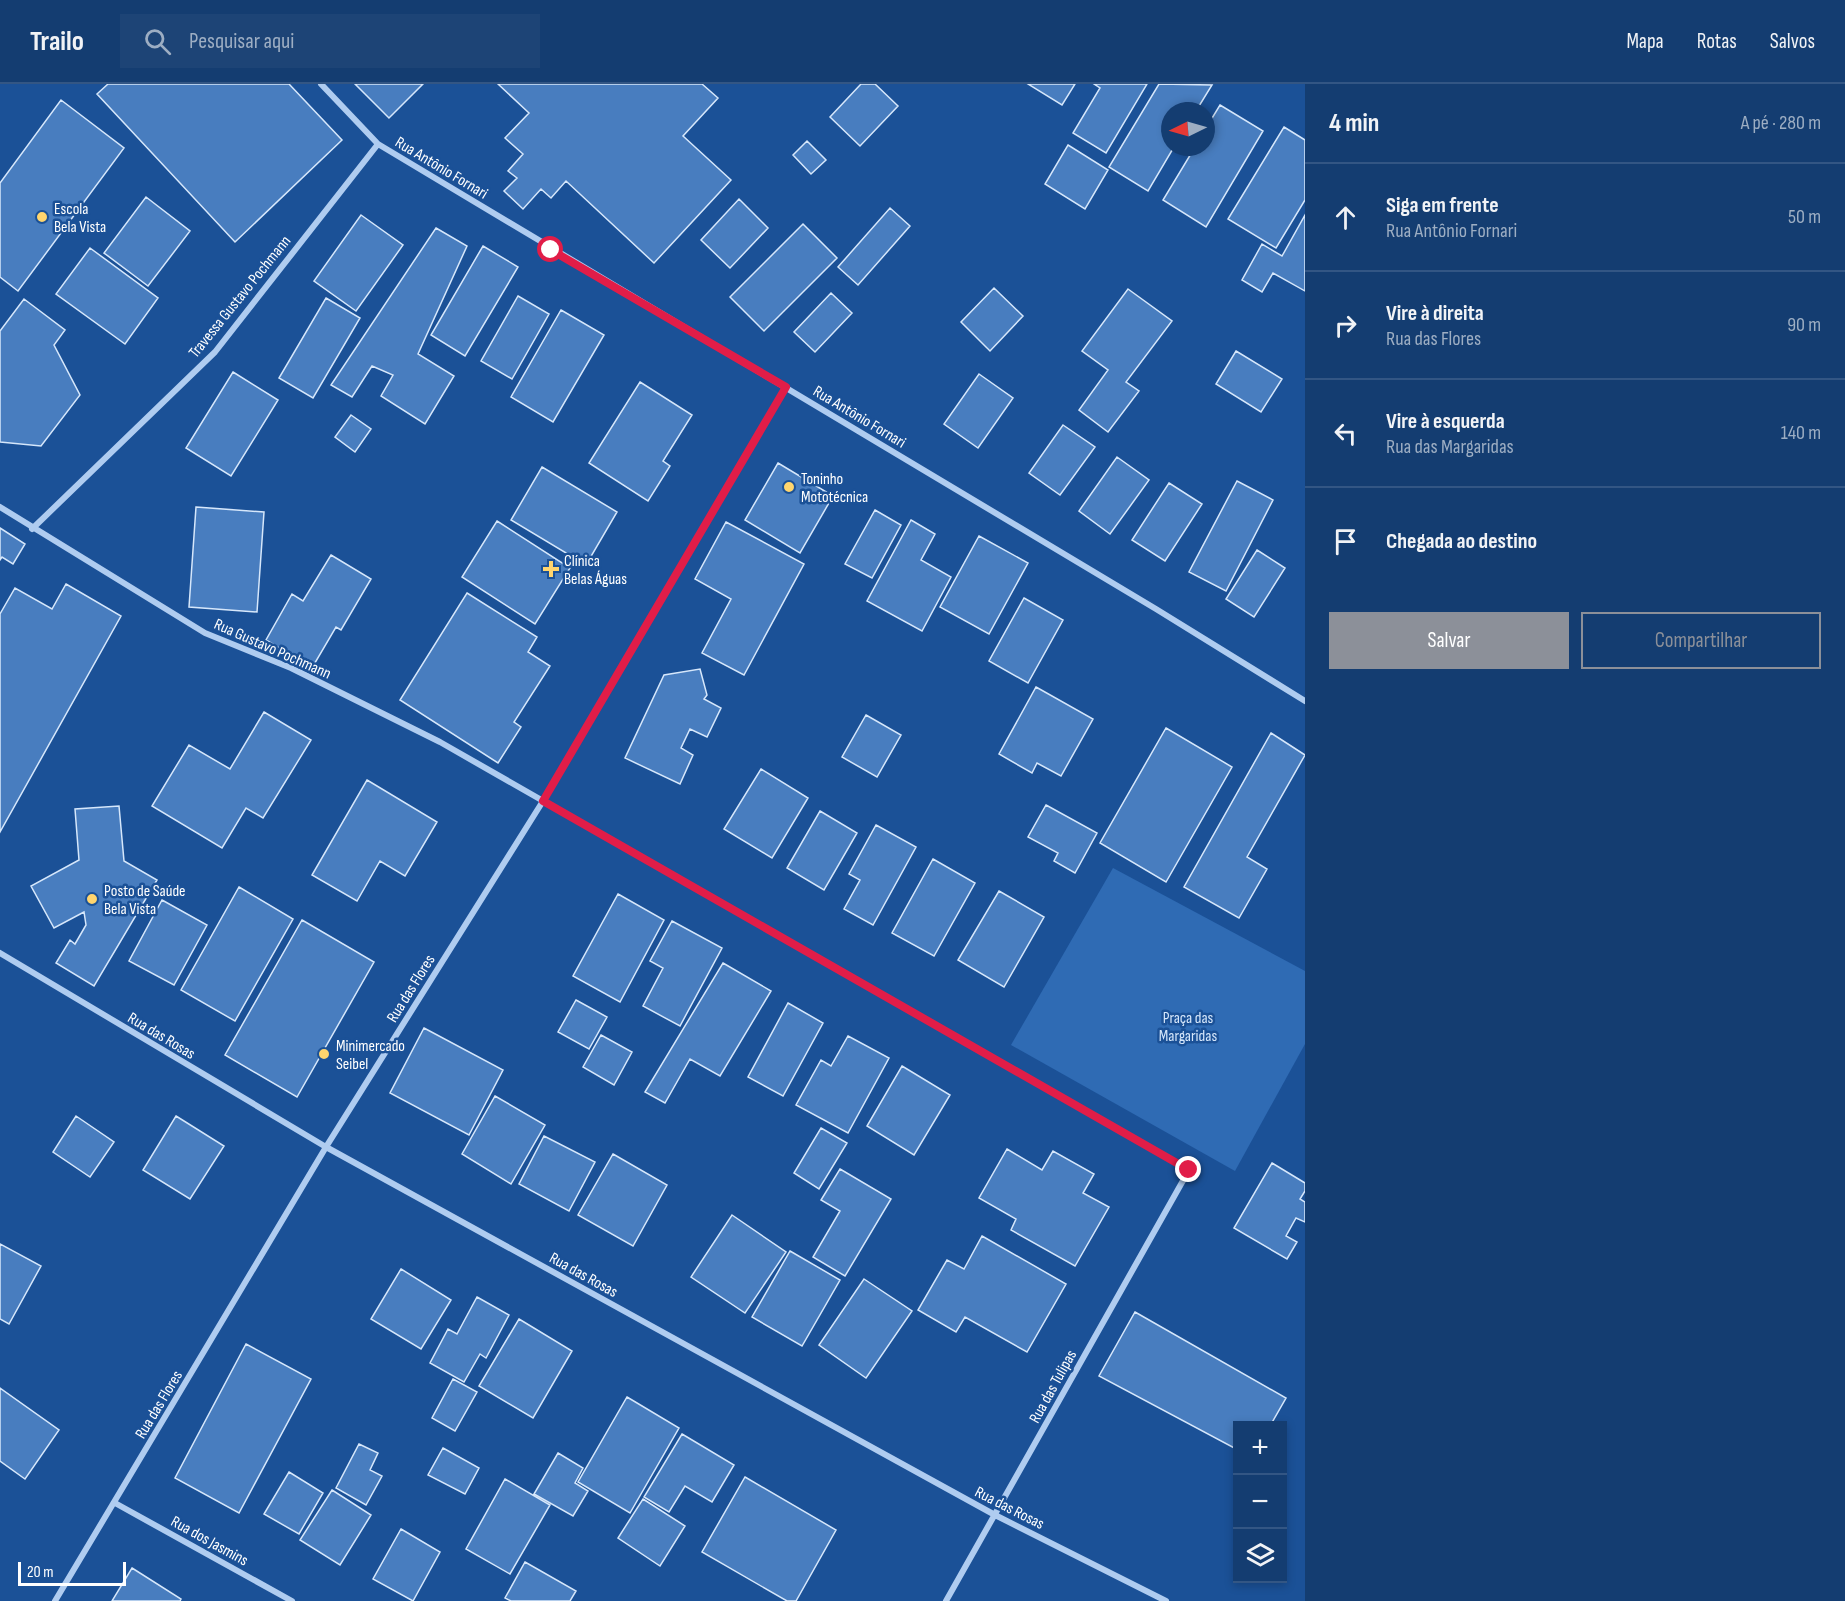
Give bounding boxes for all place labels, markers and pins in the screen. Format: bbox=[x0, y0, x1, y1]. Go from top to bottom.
place label: Escola Bela Vista bbox=[54, 200, 106, 237]
marker: Escola Bela Vista bbox=[35, 210, 49, 224]
place label: Toninho Mototécnica bbox=[801, 470, 868, 507]
marker: Toninho Mototécnica bbox=[782, 480, 796, 494]
place label: Clínica Belas Águas bbox=[564, 552, 627, 589]
marker: Clínica Belas Águas bbox=[542, 560, 560, 578]
place label: Posto de Saúde Bela Vista bbox=[104, 882, 186, 919]
marker: Posto de Saúde Bela Vista bbox=[85, 892, 99, 906]
place label: Minimercado Seibel bbox=[336, 1037, 405, 1074]
marker: Minimercado Seibel bbox=[317, 1047, 331, 1061]

